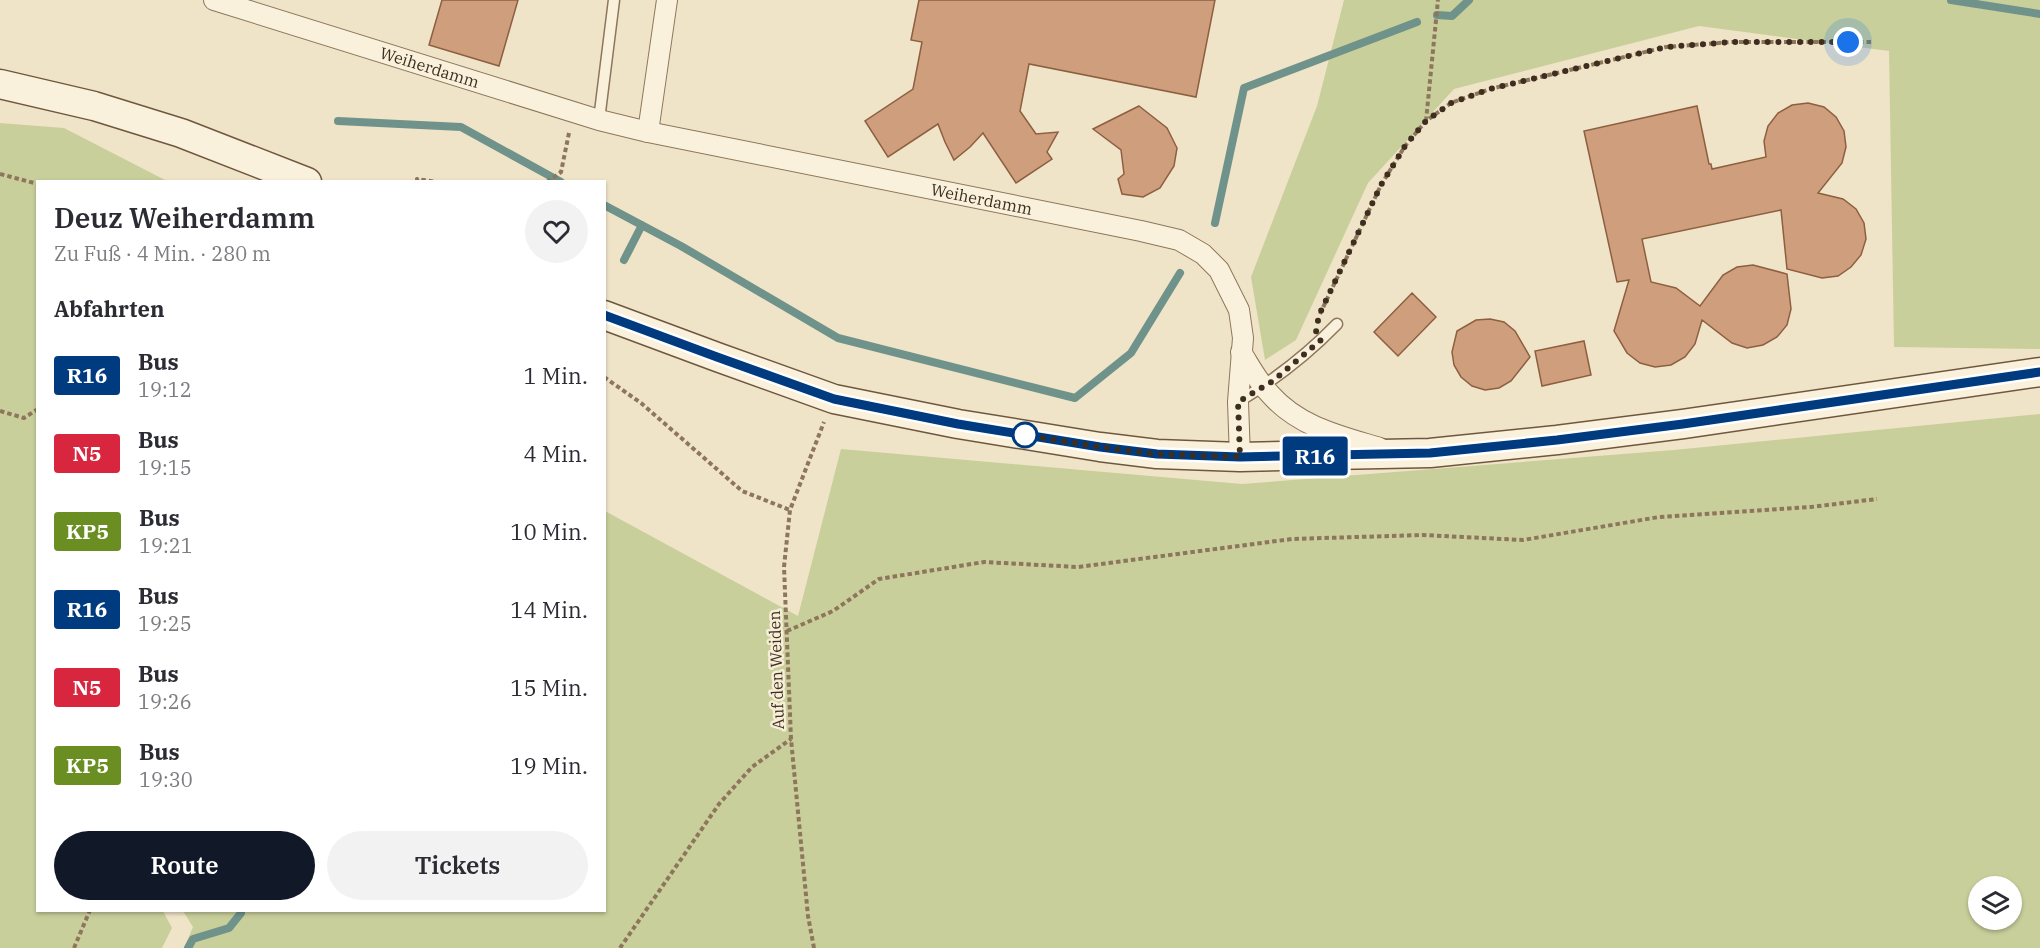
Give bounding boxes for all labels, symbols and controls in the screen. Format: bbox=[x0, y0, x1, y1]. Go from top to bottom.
your location bbox=[1833, 27, 1863, 57]
street label: Weiherdamm bbox=[378, 42, 482, 92]
street label: Weiherdamm bbox=[929, 179, 1034, 219]
text: Deuz Weiherdamm bbox=[54, 199, 315, 236]
button: heart bbox=[525, 200, 588, 263]
text: Zu Fuß · 4 Min. · 280 m bbox=[54, 240, 271, 267]
text: Abfahrten bbox=[54, 294, 165, 323]
text: Bus bbox=[138, 347, 179, 376]
text: R16 bbox=[67, 361, 107, 389]
text: 1 Min. bbox=[523, 361, 588, 390]
text: 19:12 bbox=[138, 376, 192, 403]
unlabelled marker bbox=[1012, 422, 1038, 448]
text: Bus bbox=[138, 425, 179, 454]
line badge: R16 bbox=[1280, 436, 1350, 476]
text: N5 bbox=[72, 439, 102, 467]
text: 4 Min. bbox=[523, 439, 588, 468]
text: R16 bbox=[1295, 442, 1335, 470]
text: 19:15 bbox=[138, 454, 192, 481]
text: Bus bbox=[139, 503, 180, 532]
text: KP5 bbox=[66, 517, 109, 545]
text: 10 Min. bbox=[510, 517, 588, 546]
text: 19:21 bbox=[139, 532, 193, 559]
text: Bus bbox=[138, 581, 179, 610]
text: R16 bbox=[67, 595, 107, 623]
text: 14 Min. bbox=[510, 595, 588, 624]
text: 19:25 bbox=[138, 610, 192, 637]
street label: Auf den Weiden bbox=[764, 610, 788, 730]
text: Bus bbox=[138, 659, 179, 688]
text: N5 bbox=[72, 673, 102, 701]
text: 15 Min. bbox=[510, 673, 588, 702]
text: 19:26 bbox=[138, 688, 192, 715]
text: Bus bbox=[139, 737, 180, 766]
text: KP5 bbox=[66, 751, 109, 779]
text: 19 Min. bbox=[510, 751, 588, 780]
text: 19:30 bbox=[139, 766, 193, 793]
button: Route bbox=[54, 831, 315, 900]
button: Tickets bbox=[327, 831, 588, 900]
map controls bbox=[1968, 876, 2022, 930]
button: layers bbox=[1968, 876, 2022, 930]

